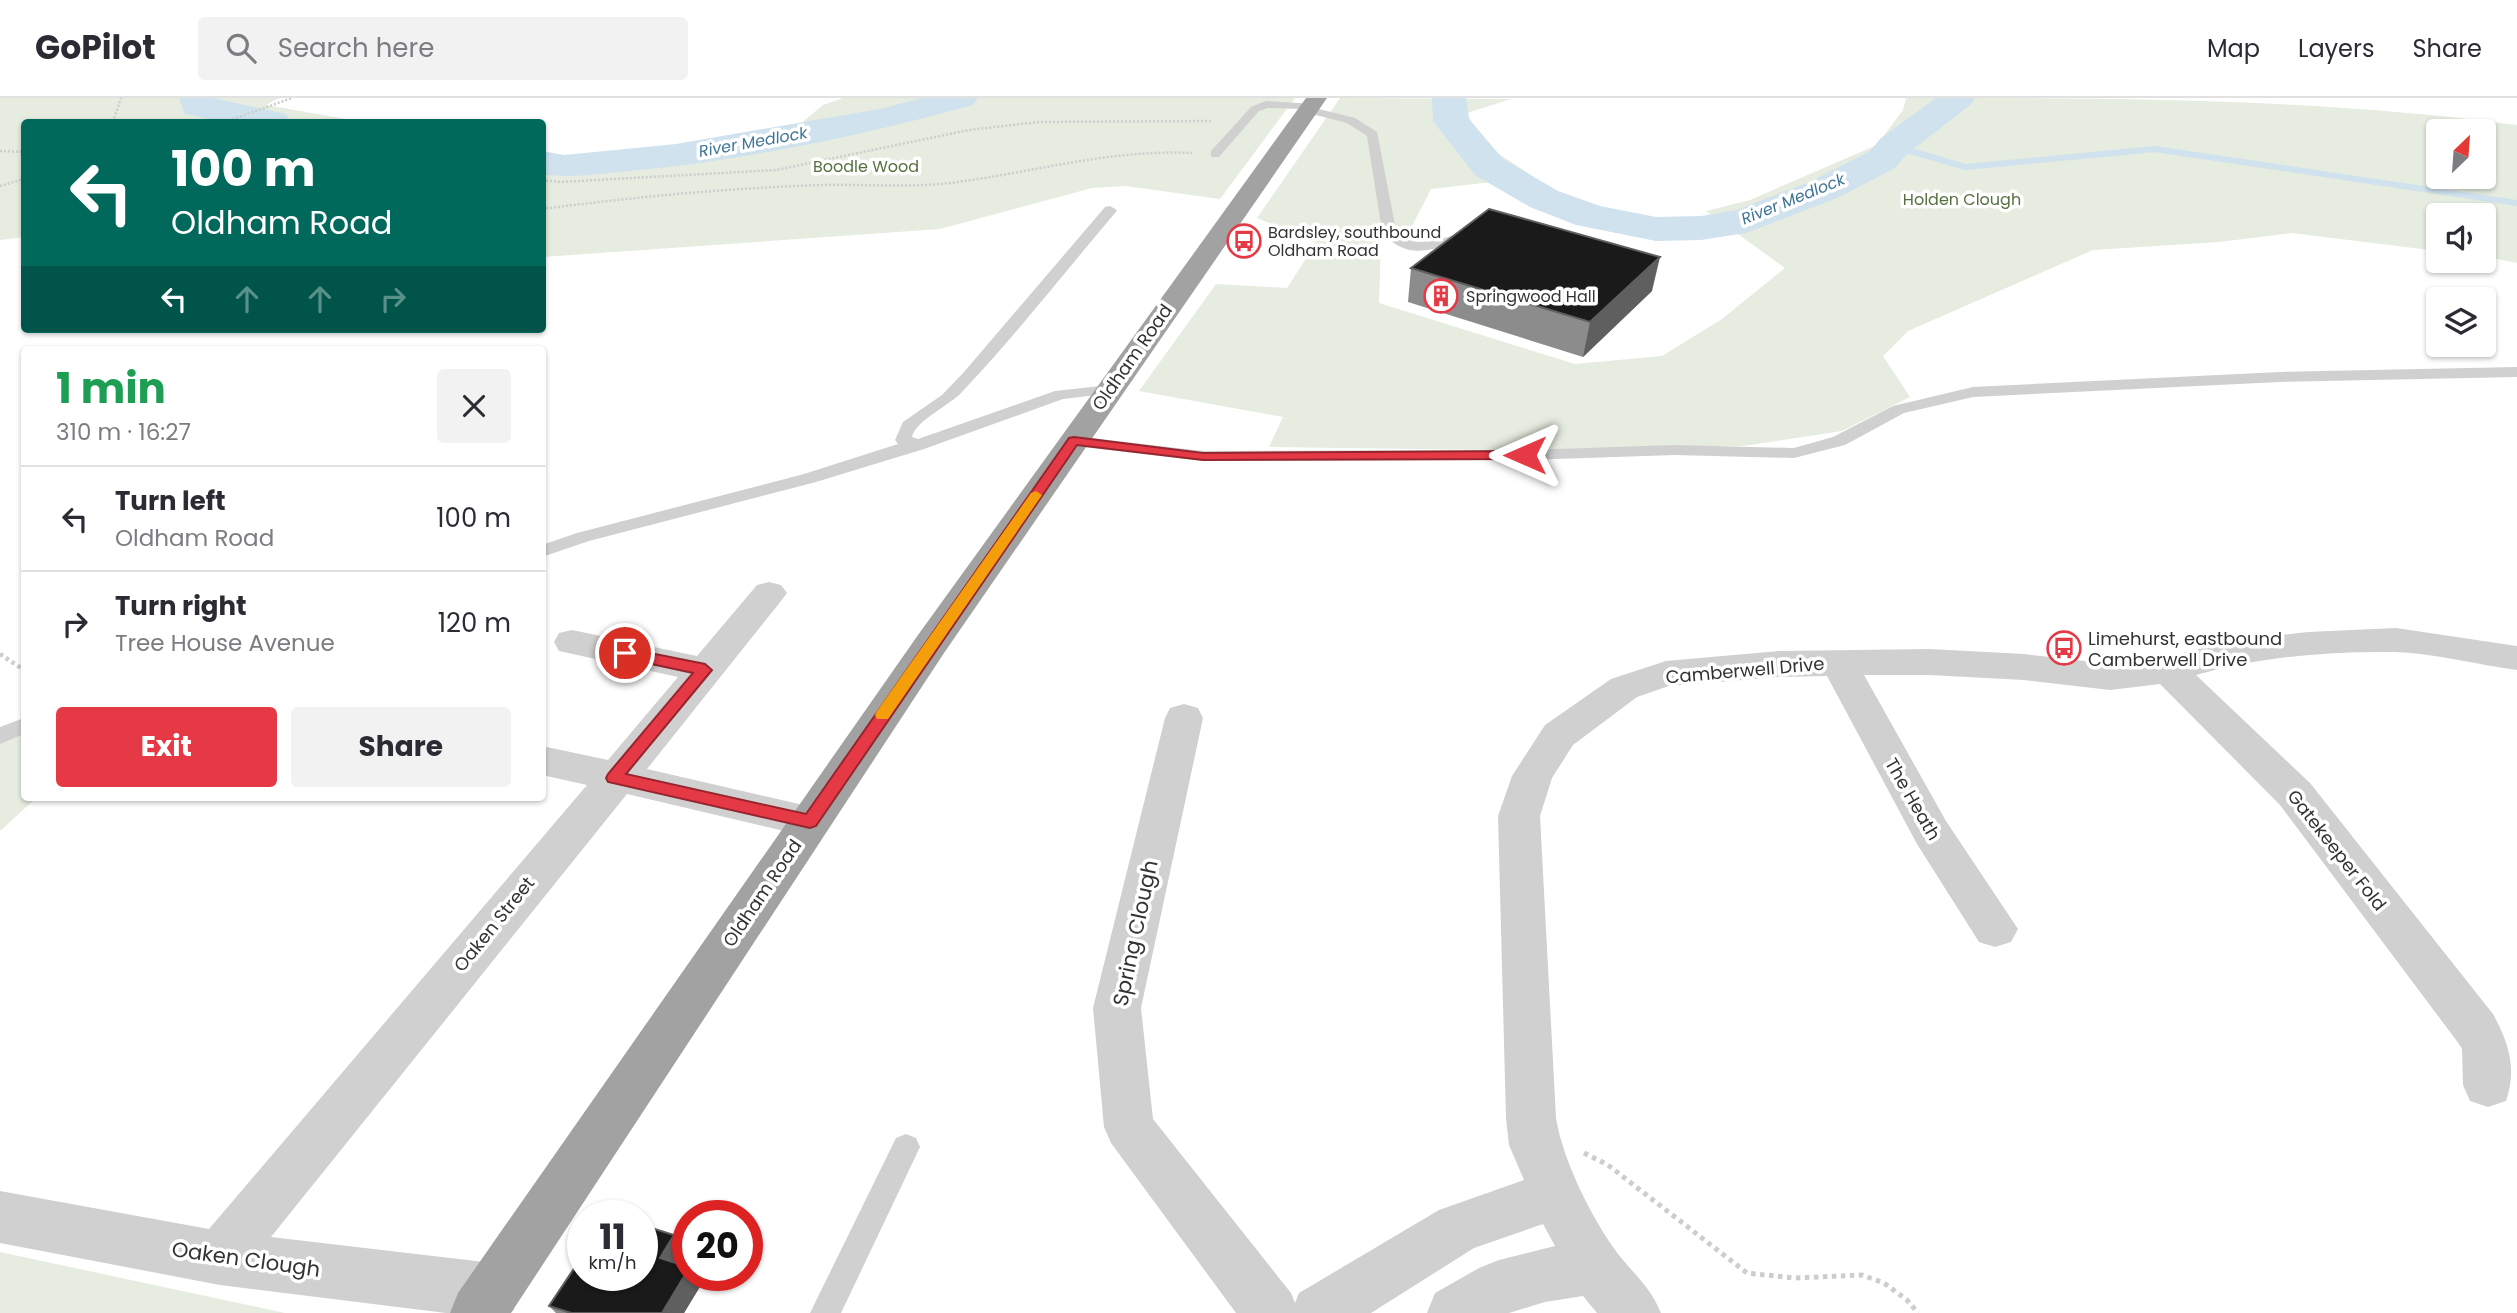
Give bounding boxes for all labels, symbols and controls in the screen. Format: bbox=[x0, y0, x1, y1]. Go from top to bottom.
search box bbox=[198, 17, 688, 80]
text: GoPilot bbox=[35, 24, 156, 71]
icon: search bbox=[222, 29, 260, 67]
text: Search here bbox=[278, 30, 434, 66]
text: Map bbox=[2207, 32, 2260, 65]
text: Layers bbox=[2298, 32, 2374, 65]
text: Share bbox=[2412, 32, 2482, 65]
north arrow bbox=[2426, 119, 2496, 189]
map controls bbox=[2426, 119, 2496, 357]
water label: River Medlock bbox=[697, 121, 810, 163]
text: 100 m bbox=[171, 135, 316, 203]
icon: left bbox=[56, 147, 147, 238]
park label: Boodle Wood bbox=[813, 155, 919, 178]
water label: River Medlock bbox=[1738, 167, 1849, 230]
park label: Holden Clough bbox=[1903, 188, 2021, 211]
text: Oldham Road bbox=[171, 200, 392, 245]
button: sound bbox=[2426, 203, 2496, 273]
place label: Bardsley, southbound Oldham Road bbox=[1268, 221, 1441, 262]
bus stop icon: Bardsley, southbound Oldham Road bbox=[1225, 222, 1263, 260]
building icon: Springwood Hall bbox=[1422, 277, 1460, 315]
icon: left bbox=[155, 280, 193, 318]
icon: ahead bbox=[228, 280, 266, 318]
icon: ahead bbox=[301, 280, 339, 318]
icon: right bbox=[374, 280, 412, 318]
place label: Springwood Hall bbox=[1466, 285, 1596, 308]
button: layers bbox=[2426, 287, 2496, 357]
street label: Oldham Road bbox=[1086, 299, 1178, 415]
text: 1 min bbox=[56, 359, 166, 418]
button: close bbox=[437, 369, 511, 443]
text: 310 m · 16:27 bbox=[56, 416, 191, 448]
position arrow bbox=[1488, 418, 1562, 492]
text: Turn left bbox=[115, 483, 226, 519]
icon: left bbox=[56, 500, 94, 538]
text: 100 m bbox=[436, 500, 511, 536]
text: Oldham Road bbox=[115, 522, 274, 554]
text: Turn right bbox=[115, 588, 247, 624]
icon: right bbox=[56, 605, 94, 643]
text: 120 m bbox=[438, 605, 511, 641]
pin bbox=[595, 623, 655, 683]
place label: Limehurst, eastbound Camberwell Drive bbox=[2088, 626, 2282, 672]
text: Tree House Avenue bbox=[115, 627, 335, 659]
bus stop icon: Limehurst, eastbound Camberwell Drive bbox=[2045, 629, 2083, 667]
icon: arrive bbox=[606, 634, 644, 672]
street label: Camberwell Drive bbox=[1665, 651, 1825, 689]
button: Exit bbox=[56, 707, 277, 787]
button: Share bbox=[291, 707, 511, 787]
street label: The Heath bbox=[1879, 753, 1947, 845]
street label: Gatekeeper Fold bbox=[2282, 784, 2392, 916]
street label: Oldham Road bbox=[717, 834, 807, 952]
street label: Spring Clough bbox=[1105, 857, 1165, 1009]
street label: Oaken Street bbox=[448, 871, 540, 977]
speed limit sign: 20 bbox=[672, 1200, 763, 1291]
text: 11 bbox=[599, 1212, 626, 1261]
street label: Oaken Clough bbox=[170, 1234, 322, 1284]
text: km/h bbox=[589, 1250, 636, 1275]

